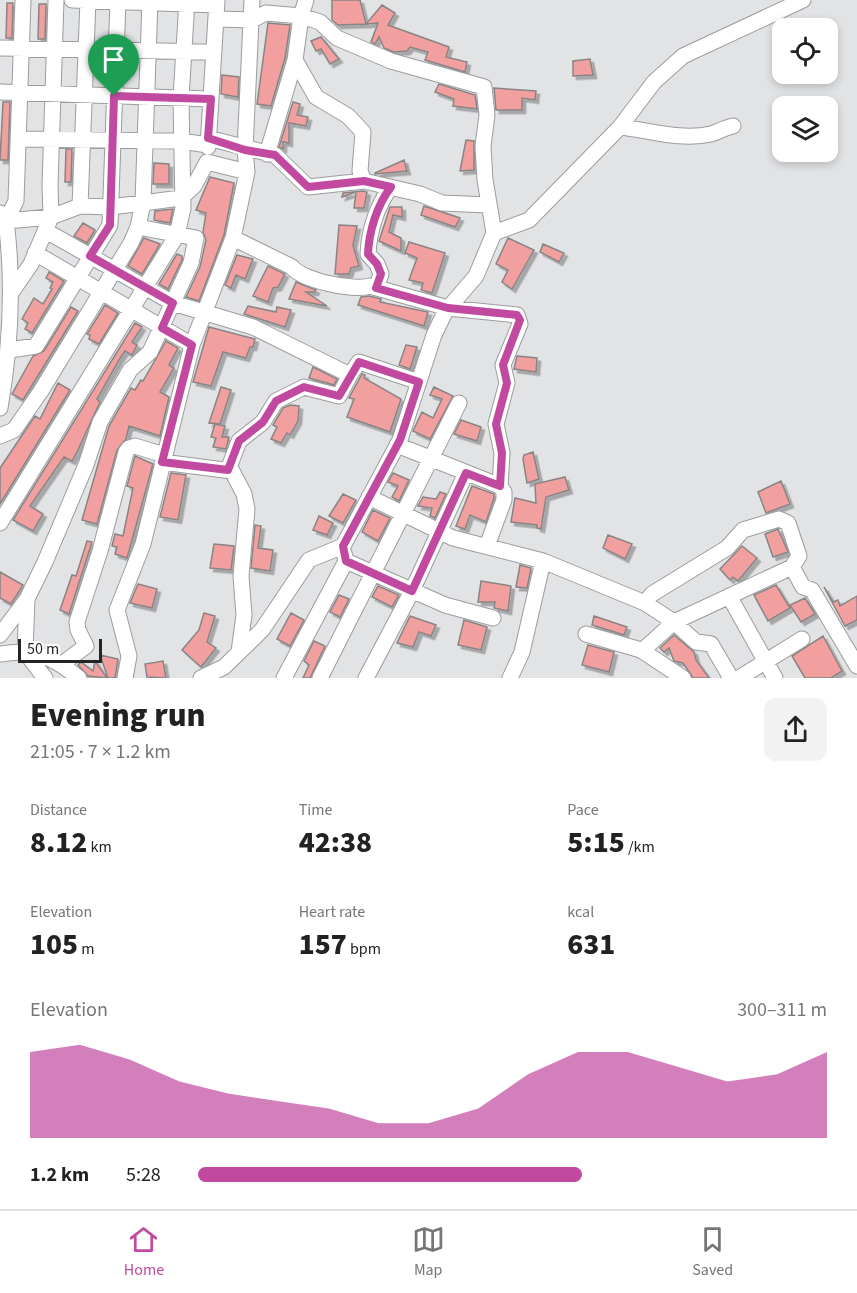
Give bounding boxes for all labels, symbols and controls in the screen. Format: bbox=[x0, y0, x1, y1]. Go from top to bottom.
map controls bbox=[772, 18, 838, 162]
button: locate bbox=[772, 18, 838, 84]
pin bbox=[88, 34, 139, 96]
icon: arrive bbox=[97, 43, 130, 76]
button: layers bbox=[772, 96, 838, 162]
scale bar bbox=[18, 636, 102, 664]
text: 50 m bbox=[27, 638, 59, 660]
text: Evening run bbox=[30, 692, 206, 739]
button: share bbox=[764, 698, 827, 761]
text: 21:05 · 7 × 1.2 km bbox=[30, 738, 171, 766]
text: Distance bbox=[30, 799, 87, 821]
text: Time bbox=[299, 799, 332, 821]
text: Pace bbox=[567, 799, 599, 821]
text: 8.12 bbox=[30, 821, 87, 864]
text: 42:38 bbox=[299, 821, 372, 864]
text: 5:15 bbox=[567, 821, 625, 864]
text: km bbox=[87, 836, 112, 858]
text: /km bbox=[625, 836, 655, 858]
text: Elevation bbox=[30, 901, 92, 923]
text: Heart rate bbox=[299, 901, 365, 923]
text: kcal bbox=[567, 901, 594, 923]
text: 105 bbox=[30, 923, 78, 966]
text: 157 bbox=[299, 923, 347, 966]
text: 631 bbox=[567, 923, 615, 966]
text: m bbox=[78, 938, 95, 960]
text: bpm bbox=[347, 938, 381, 960]
text: Elevation bbox=[30, 996, 108, 1024]
text: 300–311 m bbox=[737, 996, 827, 1024]
text: 1.2 km bbox=[30, 1161, 89, 1189]
text: 5:28 bbox=[126, 1161, 161, 1189]
tab: Home bbox=[124, 1223, 164, 1281]
tab: Map bbox=[412, 1223, 445, 1281]
tab: Saved bbox=[692, 1223, 733, 1281]

